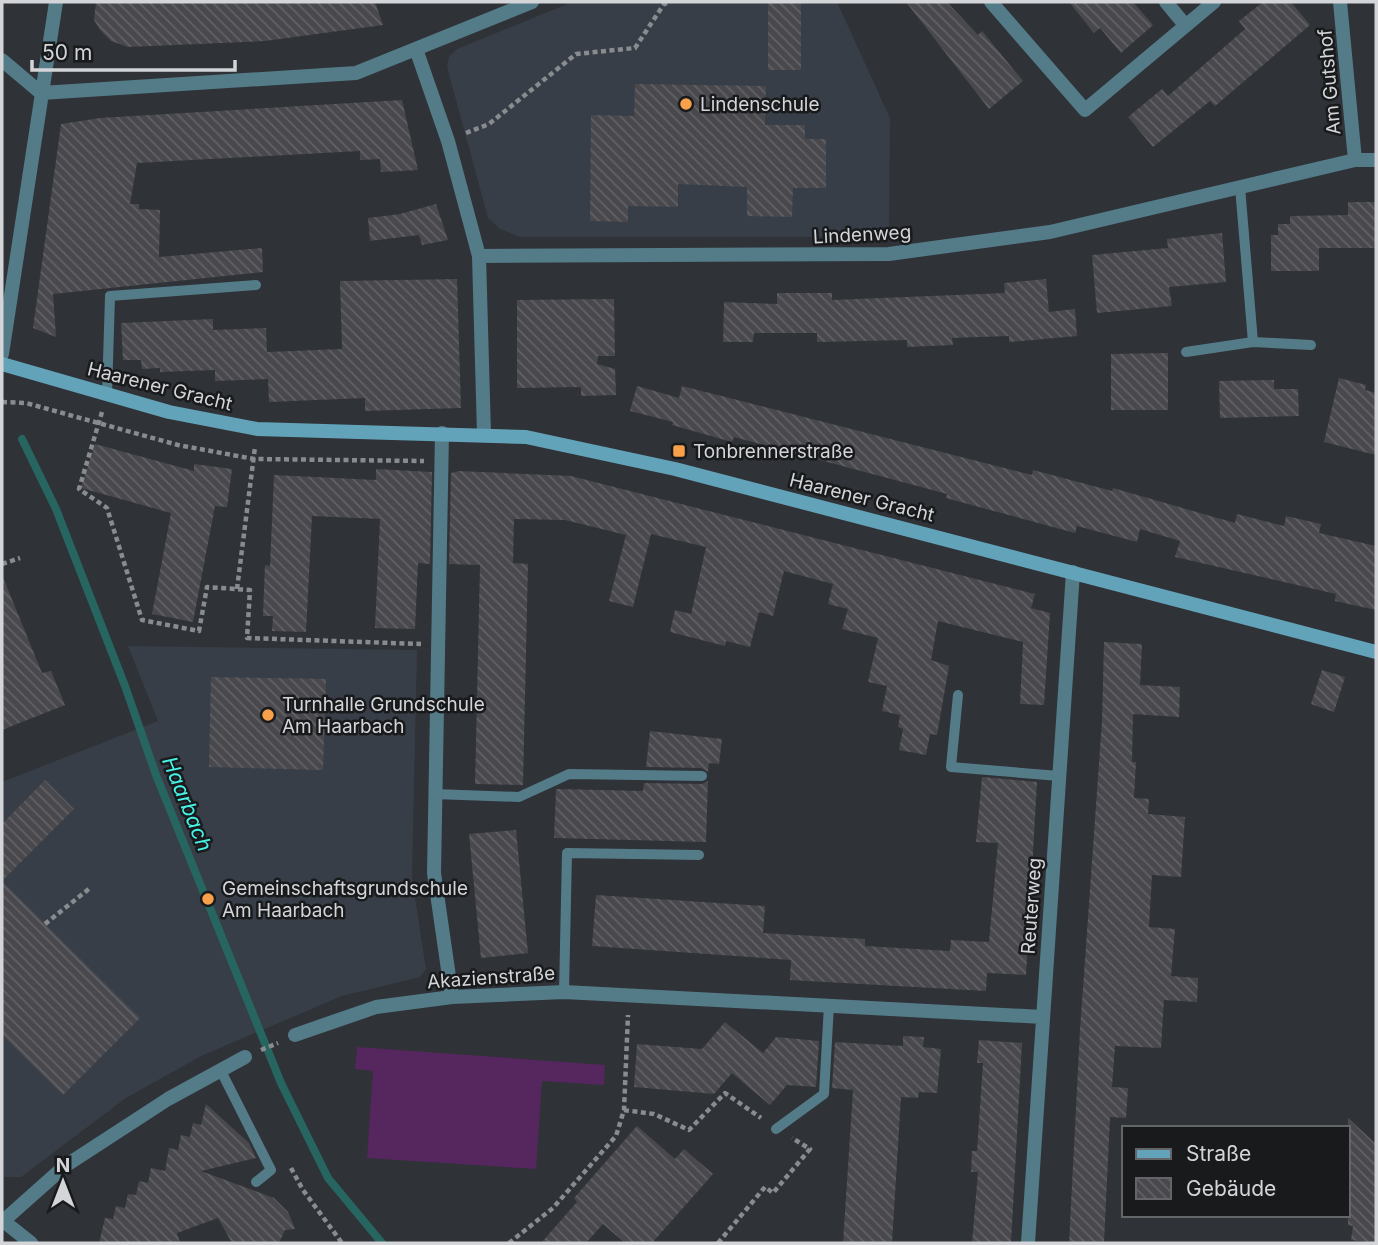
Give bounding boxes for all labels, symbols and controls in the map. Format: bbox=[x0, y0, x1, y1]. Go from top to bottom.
scale bar bbox=[32, 28, 234, 72]
street label: Am Gutshof bbox=[1313, 28, 1346, 136]
text: 50 m bbox=[42, 40, 92, 65]
place label: Lindenschule bbox=[700, 93, 820, 116]
marker: Lindenschule bbox=[678, 96, 694, 112]
street label: Lindenweg bbox=[812, 220, 912, 249]
street label: Haarener Gracht bbox=[85, 357, 235, 416]
place label: Tonbrennerstraße bbox=[693, 440, 853, 463]
marker: Tonbrennerstraße bbox=[671, 443, 687, 459]
street label: Haarener Gracht bbox=[787, 468, 937, 527]
place label: Turnhalle Grundschule Am Haarbach bbox=[282, 693, 485, 738]
marker: Turnhalle Grundschule Am Haarbach bbox=[260, 707, 276, 723]
water label: Haarbach bbox=[157, 753, 218, 855]
street label: Reuterweg bbox=[1017, 857, 1046, 955]
place label: Gemeinschaftsgrundschule Am Haarbach bbox=[222, 877, 468, 922]
marker: Gemeinschaftsgrundschule Am Haarbach bbox=[200, 891, 216, 907]
street label: Akazienstraße bbox=[426, 962, 556, 993]
legend bbox=[1122, 1126, 1350, 1217]
text: Straße bbox=[1186, 1141, 1251, 1166]
north arrow bbox=[28, 1147, 98, 1217]
text: N bbox=[56, 1154, 70, 1177]
text: Gebäude bbox=[1186, 1176, 1276, 1201]

